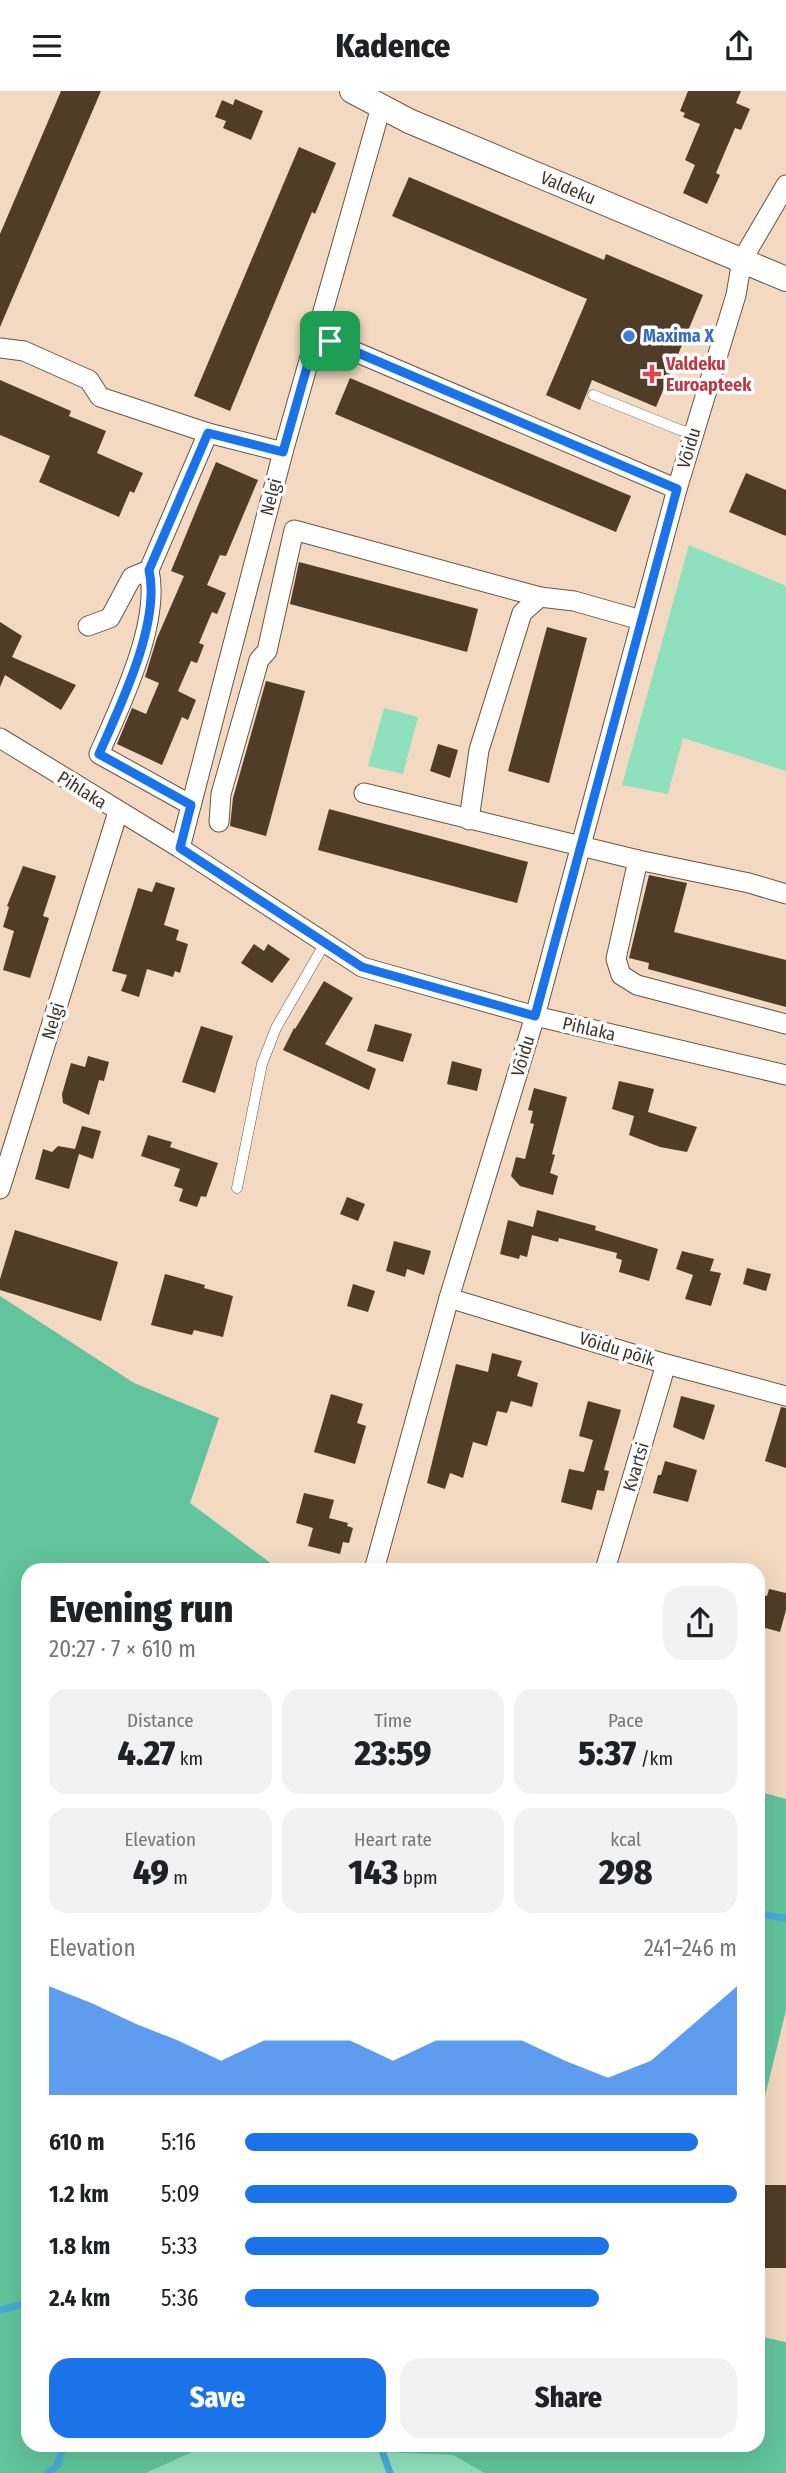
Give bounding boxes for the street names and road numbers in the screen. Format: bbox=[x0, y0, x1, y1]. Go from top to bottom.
street label: Valdeku bbox=[537, 167, 599, 209]
street label: Võidu bbox=[672, 425, 706, 471]
street label: Nelgi bbox=[256, 476, 286, 518]
street label: Pihlaka bbox=[53, 766, 111, 814]
street label: Nelgi bbox=[37, 1000, 69, 1042]
street label: Pihlaka bbox=[560, 1012, 618, 1046]
street label: Võidu bbox=[506, 1033, 540, 1079]
street label: Võidu põik bbox=[576, 1327, 658, 1371]
street label: Kvartsi bbox=[618, 1440, 654, 1494]

